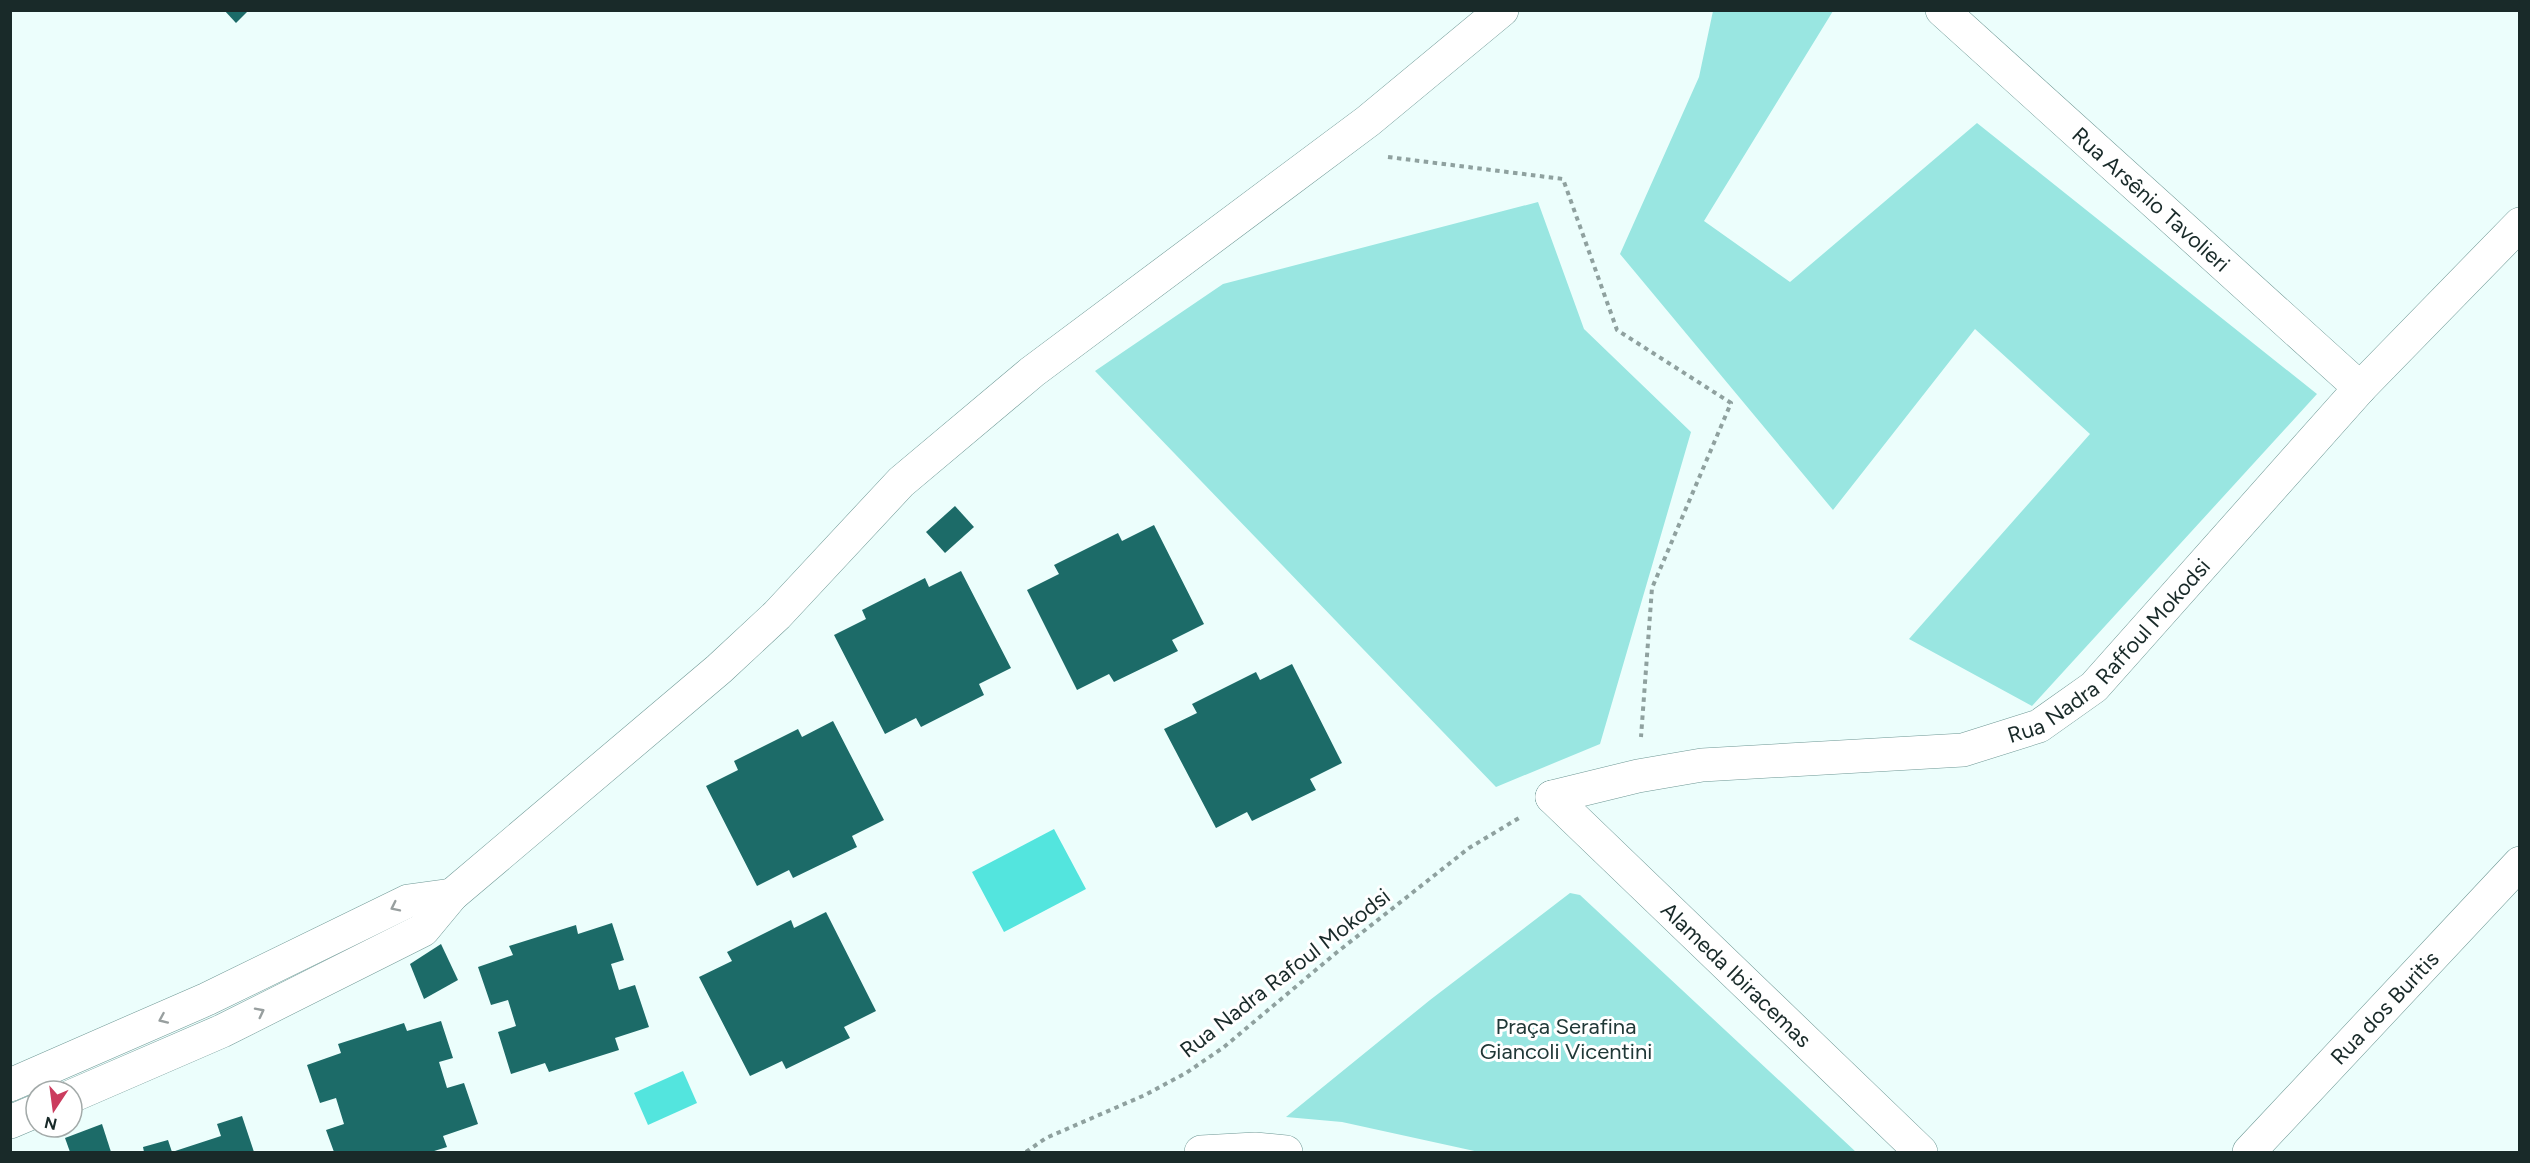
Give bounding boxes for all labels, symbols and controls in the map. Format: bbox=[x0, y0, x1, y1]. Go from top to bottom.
street label: Rua Arsênio Tavolieri bbox=[2067, 121, 2236, 277]
street label: Rua Nadra Raffoul Mokodsi bbox=[2004, 553, 2216, 749]
street label: Rua Nadra Rafoul Mokodsi bbox=[1175, 883, 1395, 1063]
street label: Alameda Ibiracemas bbox=[1656, 896, 1817, 1053]
one-way arrow bbox=[391, 900, 402, 912]
street label: Rua dos Buritis bbox=[2325, 945, 2444, 1070]
one-way arrow bbox=[253, 1008, 264, 1019]
one-way arrow bbox=[158, 1011, 169, 1023]
park label: Praça Serafina Giancoli Vicentini bbox=[1480, 1013, 1652, 1065]
north arrow bbox=[24, 1079, 84, 1139]
text: N bbox=[43, 1112, 59, 1134]

